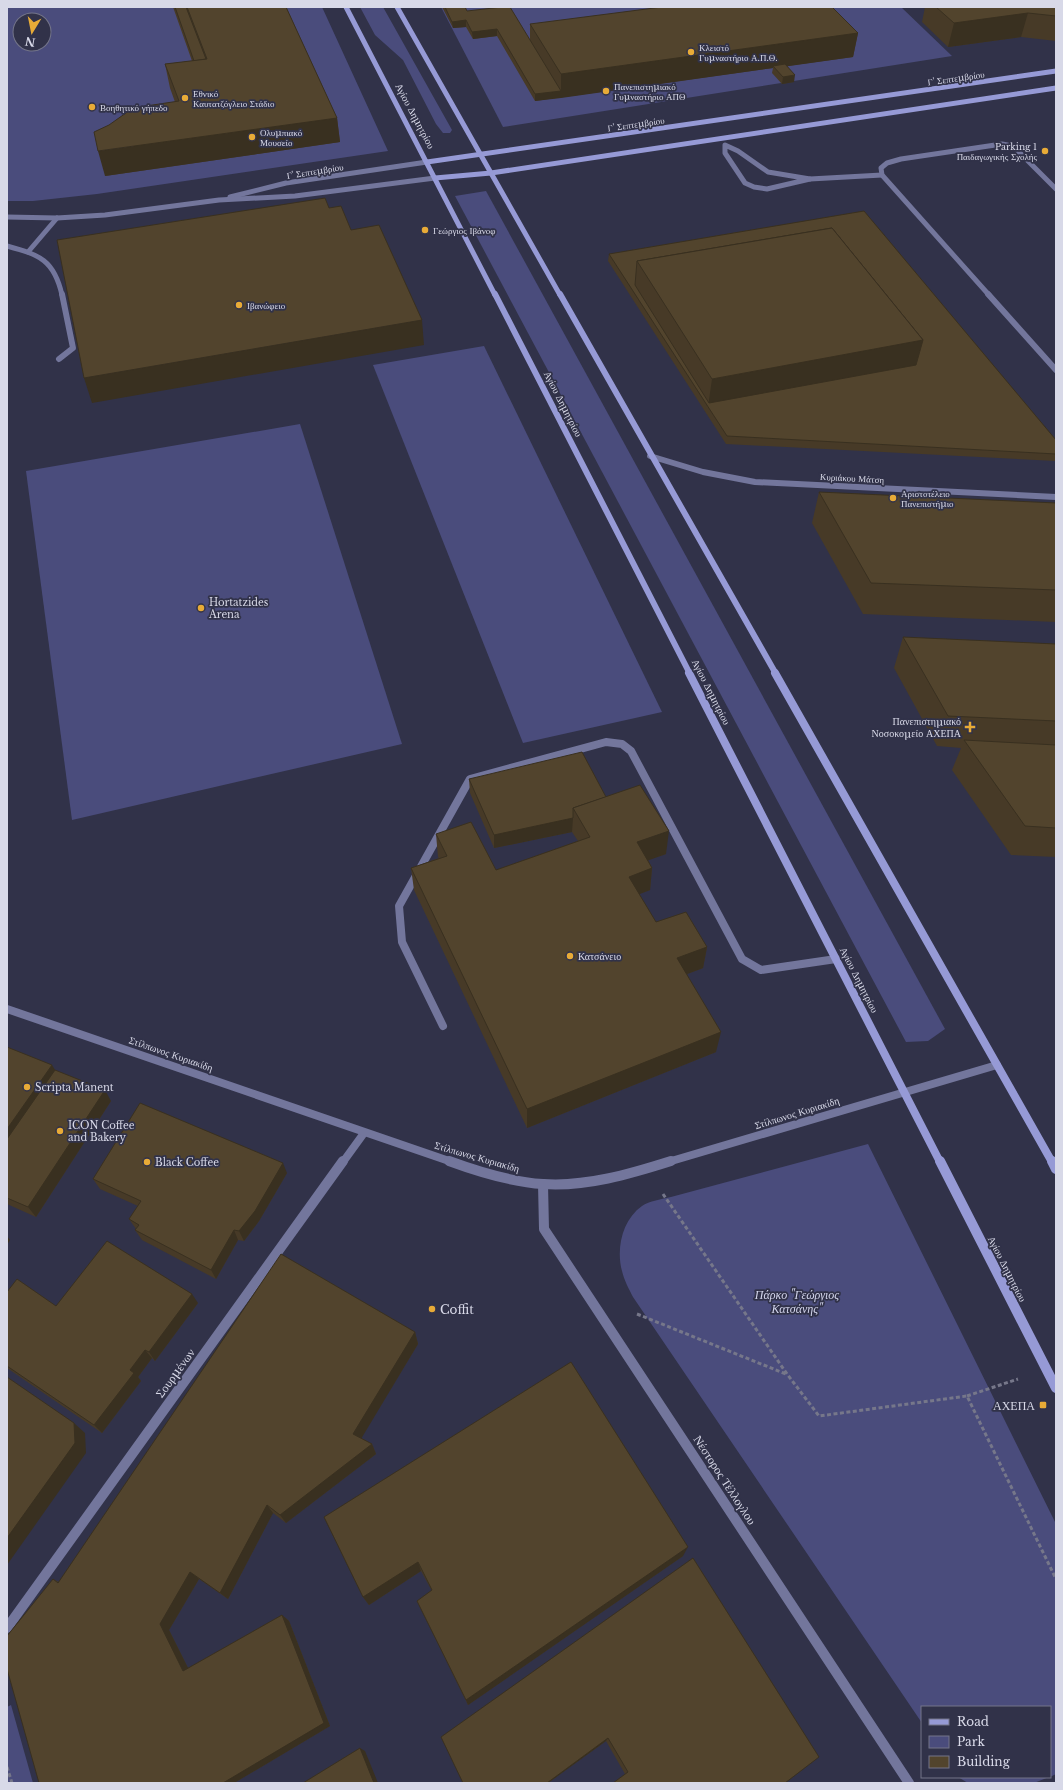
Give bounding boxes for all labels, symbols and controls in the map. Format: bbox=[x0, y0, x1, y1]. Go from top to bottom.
north arrow bbox=[12, 12, 52, 52]
text: N bbox=[23, 34, 37, 50]
place label: Κλειστό Γυμναστήριο Α.Π.Θ. bbox=[699, 42, 778, 63]
marker: Κλειστό Γυμναστήριο Α.Π.Θ. bbox=[686, 47, 696, 57]
street label: Γ' Σεπτεμβρίου bbox=[927, 68, 986, 87]
street label: Αγίου Δημητρίου bbox=[392, 81, 438, 151]
place label: Πανεπιστημιακό Γυμναστήριο ΑΠΘ bbox=[614, 81, 686, 102]
marker: Πανεπιστημιακό Γυμναστήριο ΑΠΘ bbox=[601, 86, 611, 96]
place label: Εθνικό Καυτατζόγλειο Στάδιο bbox=[193, 88, 275, 109]
marker: Εθνικό Καυτατζόγλειο Στάδιο bbox=[180, 93, 190, 103]
marker: Βοηθητικό γήπεδο bbox=[87, 102, 97, 112]
place label: Βοηθητικό γήπεδο bbox=[100, 102, 168, 113]
street label: Γ' Σεπτεμβρίου bbox=[607, 114, 666, 133]
place label: Ολυμπιακό Μουσείο bbox=[260, 127, 303, 148]
marker: Ολυμπιακό Μουσείο bbox=[247, 132, 257, 142]
place label: Parking 1 Παιδαγωγικής Σχολής bbox=[957, 141, 1037, 162]
marker: Parking 1 Παιδαγωγικής Σχολής bbox=[1040, 146, 1050, 156]
street label: Γ' Σεπτεμβρίου bbox=[286, 161, 345, 181]
marker: Γεώργιος Ιβάνοφ bbox=[420, 225, 430, 235]
place label: Γεώργιος Ιβάνοφ bbox=[433, 225, 496, 236]
marker: Ιβανώφειο bbox=[234, 300, 244, 310]
place label: Ιβανώφειο bbox=[247, 300, 286, 311]
street label: Αγίου Δημητρίου bbox=[541, 369, 585, 439]
street label: Κυριάκου Μάτση bbox=[820, 471, 885, 485]
place label: Αριστοτέλειο Πανεπιστήμιο bbox=[901, 488, 954, 509]
marker: Αριστοτέλειο Πανεπιστήμιο bbox=[888, 493, 898, 503]
place label: Hortatzides Arena bbox=[208, 596, 269, 621]
marker: Hortatzides Arena bbox=[196, 603, 206, 613]
street label: Αγίου Δημητρίου bbox=[689, 657, 733, 727]
place label: Πανεπιστημιακό Νοσοκομείο ΑΧΕΠΑ bbox=[872, 715, 962, 740]
marker: Πανεπιστημιακό Νοσοκομείο ΑΧΕΠΑ bbox=[964, 721, 976, 733]
street label: Αγίου Δημητρίου bbox=[837, 945, 881, 1015]
place label: Κατσάνειο bbox=[578, 950, 621, 963]
marker: Κατσάνειο bbox=[565, 951, 575, 961]
street label: Στίλπωνος Κυριακίδη bbox=[127, 1034, 215, 1074]
place label: Scripta Manent bbox=[35, 1081, 114, 1094]
marker: Scripta Manent bbox=[22, 1082, 32, 1092]
street label: Στίλπωνος Κυριακίδη bbox=[753, 1094, 841, 1132]
place label: ICON Coffee and Bakery bbox=[68, 1119, 135, 1144]
marker: ICON Coffee and Bakery bbox=[55, 1126, 65, 1136]
street label: Στίλπωνος Κυριακίδη bbox=[433, 1139, 521, 1175]
place label: Black Coffee bbox=[155, 1156, 219, 1169]
marker: Black Coffee bbox=[142, 1157, 152, 1167]
street label: Αγίου Δημητρίου bbox=[985, 1234, 1029, 1304]
park label: Πάρκο "Γεώργιος Κατσάνης" bbox=[754, 1287, 839, 1316]
place label: Coffit bbox=[440, 1302, 474, 1317]
marker: Coffit bbox=[427, 1304, 437, 1314]
street label: Σουρμένων bbox=[152, 1345, 198, 1401]
place label: ΑΧΕΠΑ bbox=[993, 1398, 1035, 1413]
marker: ΑΧΕΠΑ bbox=[1038, 1400, 1048, 1410]
street label: Νέστορος Τέλλογλου bbox=[691, 1433, 759, 1527]
legend bbox=[921, 1706, 1051, 1778]
text: Road bbox=[957, 1714, 989, 1729]
text: Park bbox=[957, 1734, 985, 1749]
text: Building bbox=[957, 1754, 1011, 1769]

